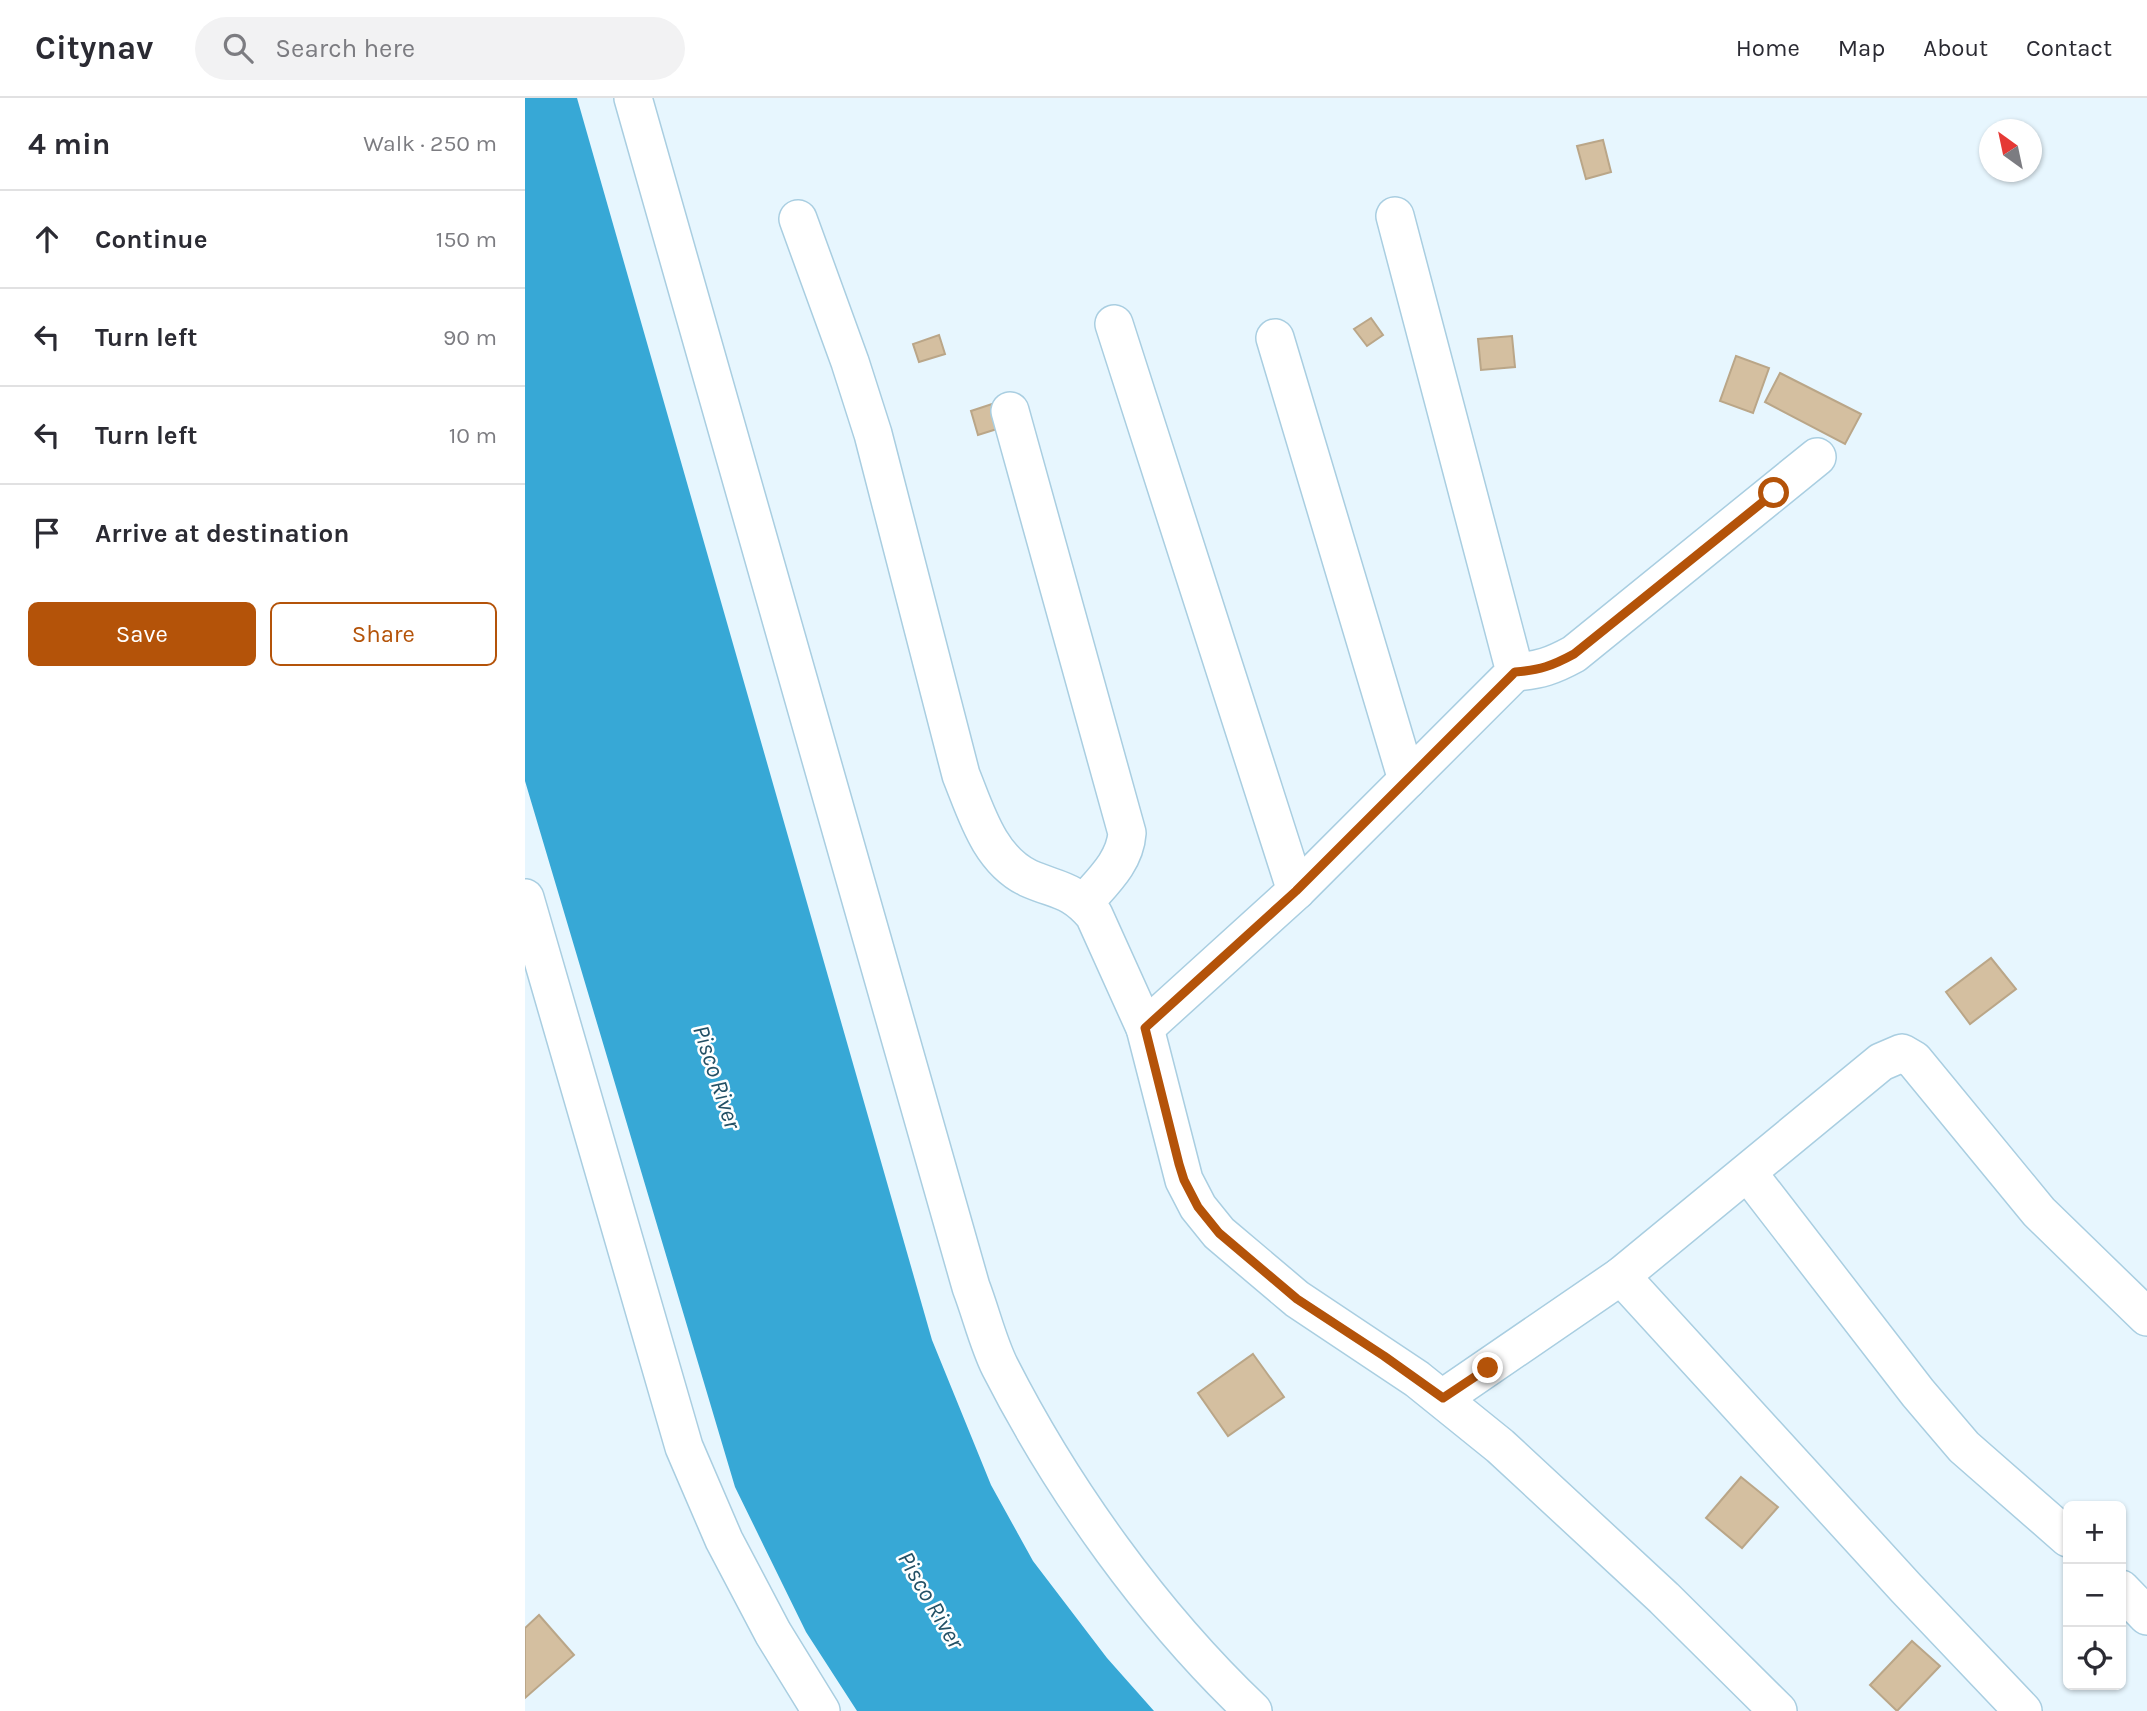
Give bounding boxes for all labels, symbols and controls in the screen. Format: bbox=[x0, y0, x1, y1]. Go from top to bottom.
search box bbox=[195, 17, 685, 80]
text: Citynav bbox=[35, 29, 153, 67]
icon: search bbox=[219, 29, 257, 67]
text: Search here bbox=[275, 33, 415, 64]
text: Home bbox=[1736, 34, 1800, 62]
text: Map bbox=[1838, 34, 1885, 62]
text: About bbox=[1923, 34, 1988, 62]
text: Contact bbox=[2026, 34, 2112, 62]
north arrow bbox=[1979, 119, 2042, 182]
text: 4 min bbox=[28, 126, 110, 162]
text: Walk · 250 m bbox=[363, 130, 497, 157]
icon: ahead bbox=[28, 220, 66, 258]
text: Continue bbox=[95, 224, 207, 255]
text: 150 m bbox=[436, 226, 497, 253]
icon: left bbox=[28, 318, 66, 356]
text: Turn left bbox=[95, 322, 197, 353]
text: 90 m bbox=[443, 324, 497, 351]
icon: left bbox=[28, 416, 66, 454]
text: Turn left bbox=[95, 420, 197, 451]
text: 10 m bbox=[449, 422, 497, 449]
route start bbox=[1758, 477, 1789, 508]
icon: arrive bbox=[28, 514, 66, 552]
text: Arrive at destination bbox=[95, 518, 349, 549]
button: Save bbox=[28, 602, 256, 666]
button: Share bbox=[270, 602, 497, 666]
water label: Pisco River bbox=[687, 1021, 747, 1133]
route end bbox=[1472, 1352, 1503, 1383]
map controls bbox=[2063, 1501, 2126, 1690]
button: + bbox=[2063, 1501, 2126, 1564]
water label: Pisco River bbox=[892, 1546, 970, 1654]
button: − bbox=[2063, 1564, 2126, 1627]
button: locate bbox=[2063, 1627, 2126, 1690]

